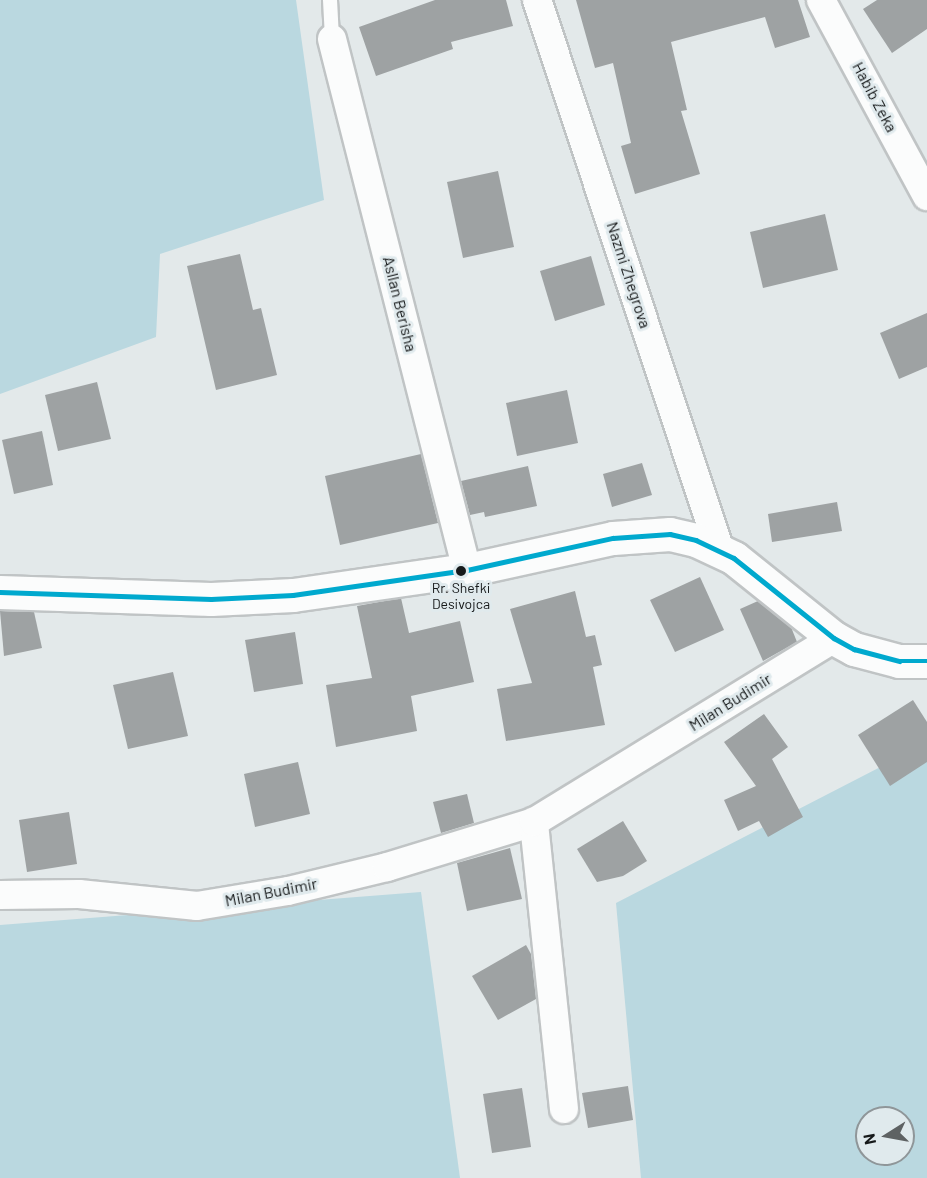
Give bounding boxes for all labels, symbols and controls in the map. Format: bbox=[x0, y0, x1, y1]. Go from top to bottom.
street label: Habib Zeka bbox=[849, 59, 901, 135]
street label: Nazmi Zhegrova bbox=[603, 219, 655, 331]
street label: Asllan Berisha bbox=[379, 254, 421, 354]
marker: Rr. Shefki Desivojca bbox=[455, 565, 467, 577]
place label: Rr. Shefki Desivojca bbox=[432, 580, 490, 612]
street label: Milan Budimir bbox=[685, 669, 775, 735]
street label: Milan Budimir bbox=[223, 874, 319, 910]
north arrow bbox=[855, 1106, 915, 1166]
text: N bbox=[858, 1132, 879, 1146]

